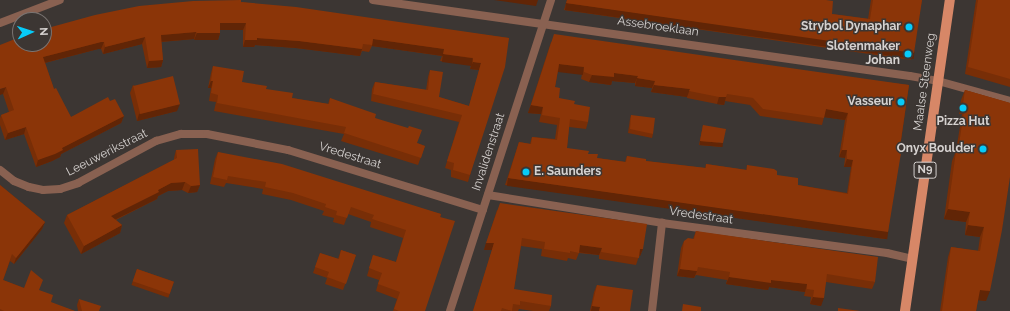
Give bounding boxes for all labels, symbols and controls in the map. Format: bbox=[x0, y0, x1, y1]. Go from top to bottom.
north arrow bbox=[12, 12, 52, 52]
street label: Assebroeklaan bbox=[616, 14, 700, 40]
place label: Strybol Dynaphar bbox=[801, 20, 901, 34]
marker: Strybol Dynaphar bbox=[904, 22, 914, 32]
text: N bbox=[37, 27, 50, 36]
street label: Maalse Steenweg bbox=[911, 32, 939, 132]
place label: Slotenmaker Johan bbox=[826, 40, 900, 68]
marker: Slotenmaker Johan bbox=[903, 49, 913, 59]
place label: Vasseur bbox=[848, 95, 893, 109]
marker: Vasseur bbox=[896, 97, 906, 107]
marker: Pizza Hut bbox=[958, 103, 968, 113]
street label: Invalidenstraat bbox=[470, 111, 508, 193]
place label: Pizza Hut bbox=[936, 115, 990, 129]
street label: Leeuwerikstraat bbox=[64, 126, 150, 180]
street label: Vredestraat bbox=[317, 140, 383, 172]
place label: Onyx Boulder bbox=[897, 142, 975, 156]
marker: Onyx Boulder bbox=[978, 144, 988, 154]
road number: N9 bbox=[913, 161, 937, 179]
place label: E. Saunders bbox=[534, 165, 601, 179]
marker: E. Saunders bbox=[521, 167, 531, 177]
street label: Vredestraat bbox=[668, 204, 734, 228]

